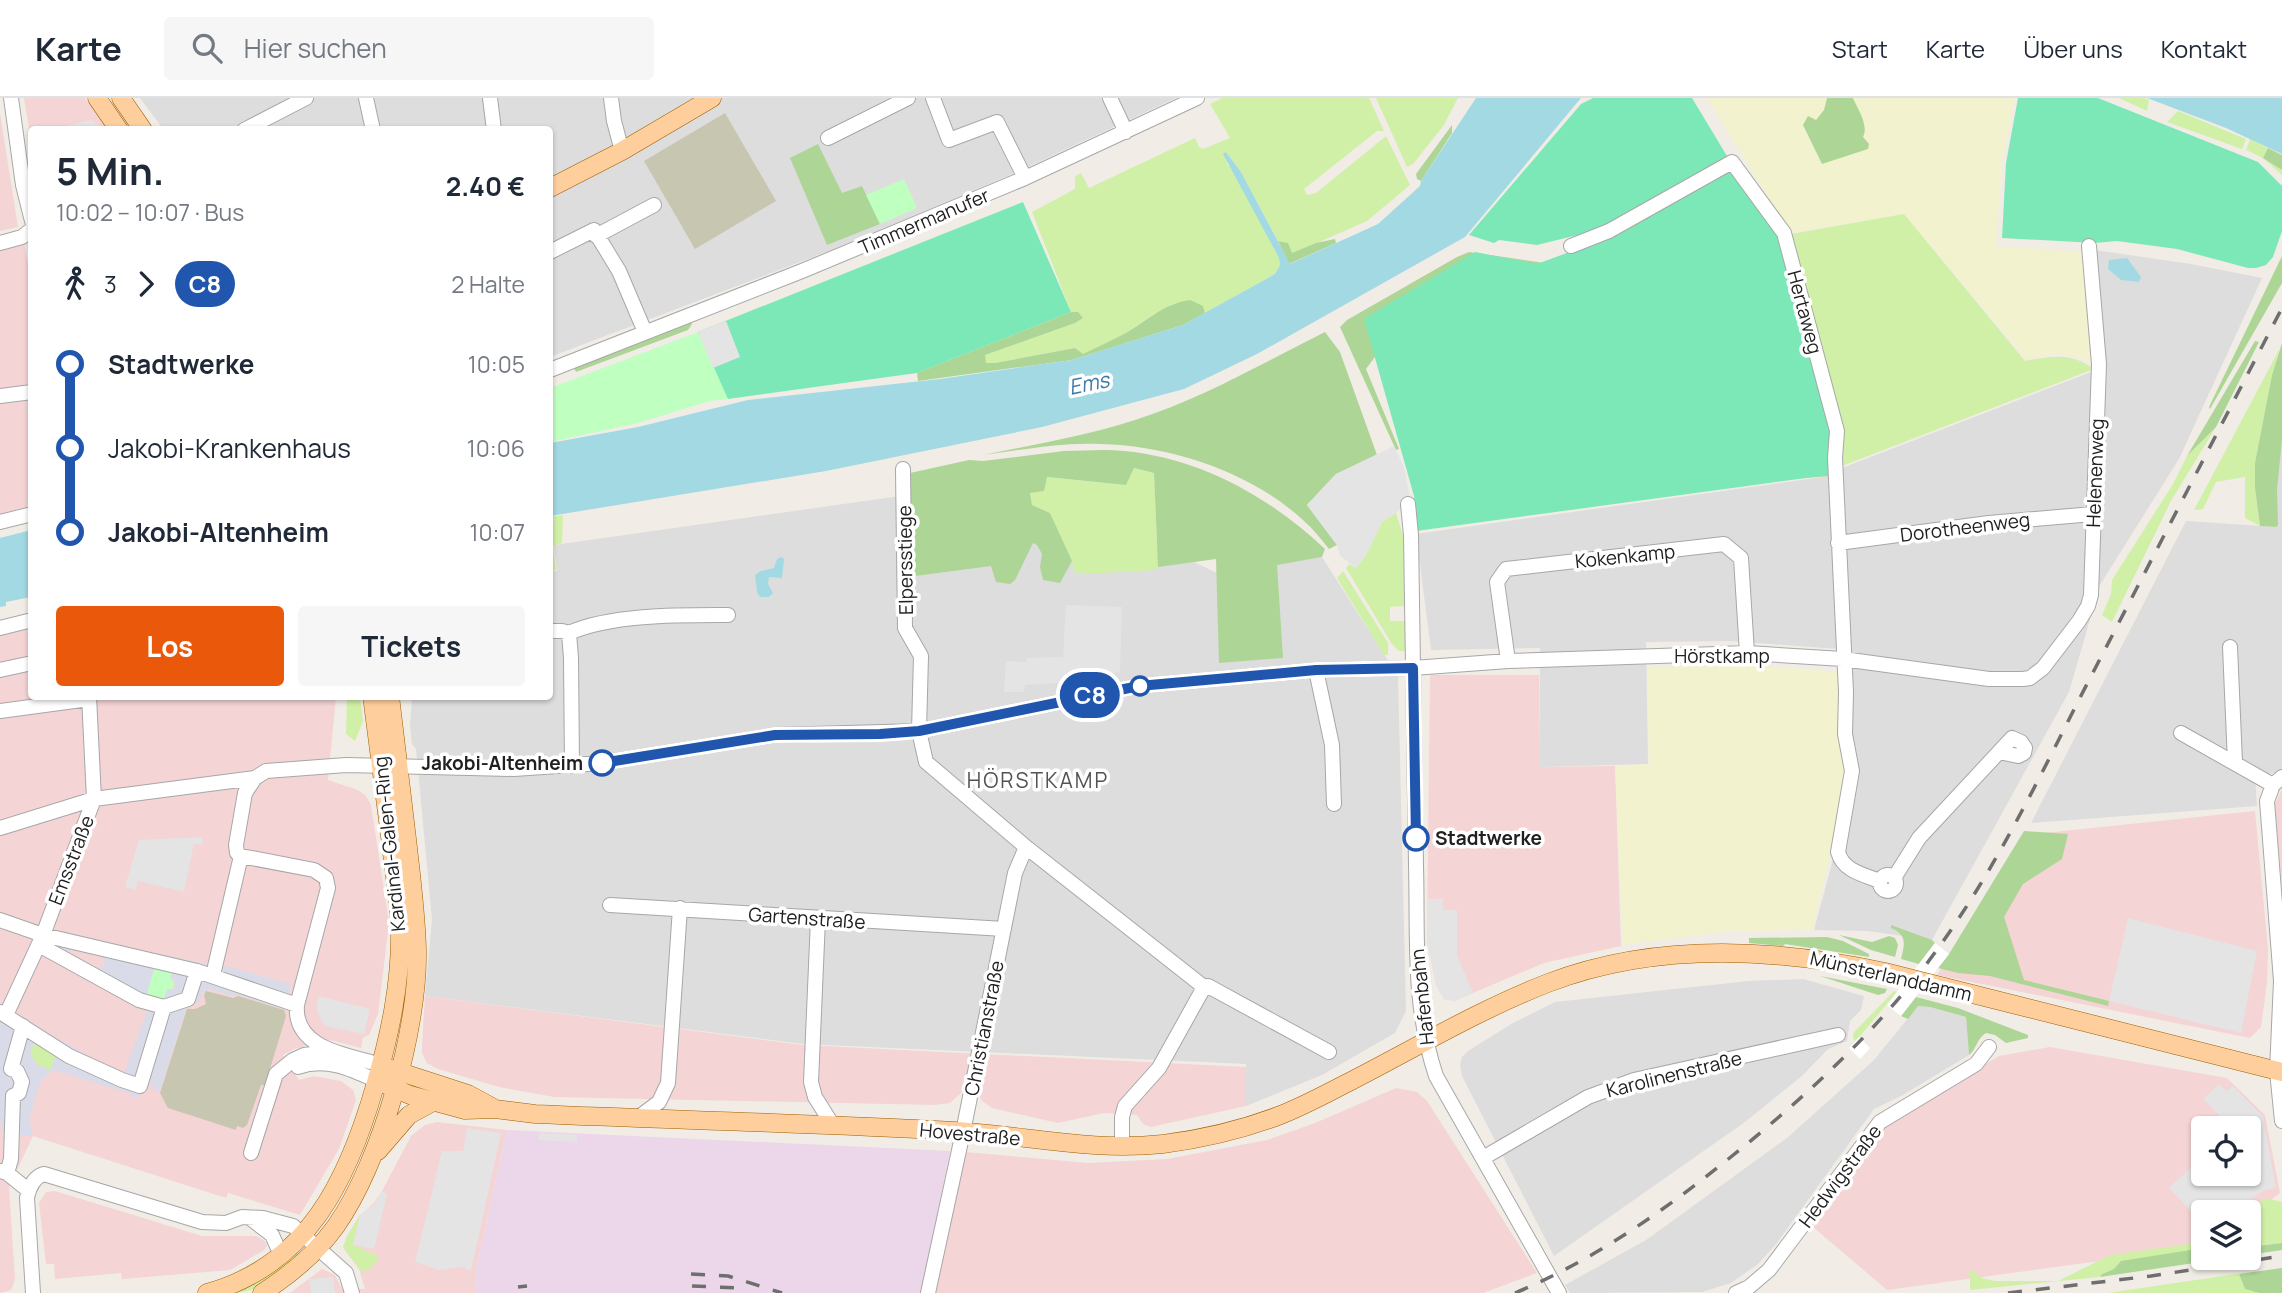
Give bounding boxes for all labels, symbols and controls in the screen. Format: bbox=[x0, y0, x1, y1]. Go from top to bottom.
search box bbox=[164, 17, 654, 80]
text: Karte bbox=[35, 26, 122, 71]
icon: search bbox=[188, 29, 226, 67]
text: Hier suchen bbox=[244, 30, 387, 66]
text: Start bbox=[1832, 32, 1888, 65]
text: Karte bbox=[1926, 32, 1985, 65]
text: Über uns bbox=[2023, 32, 2123, 65]
text: Kontakt bbox=[2161, 32, 2247, 65]
text: 5 Min. bbox=[56, 144, 164, 196]
text: 2.40 € bbox=[446, 168, 525, 204]
street label: Timmermanufer bbox=[855, 182, 993, 260]
text: 10:02 – 10:07 · Bus bbox=[56, 196, 244, 228]
icon: walk bbox=[56, 265, 94, 303]
icon: forward bbox=[127, 265, 165, 303]
text: C8 bbox=[189, 267, 221, 300]
street label: Hertaweg bbox=[1781, 267, 1829, 357]
text: 3 bbox=[104, 268, 117, 300]
text: 2 Halte bbox=[451, 268, 525, 300]
text: Stadtwerke bbox=[108, 346, 254, 382]
text: 10:05 bbox=[468, 348, 525, 380]
water label: Ems bbox=[1066, 365, 1114, 401]
street label: Helenenweg bbox=[2080, 418, 2110, 528]
text: Jakobi-Krankenhaus bbox=[108, 430, 351, 466]
text: 10:06 bbox=[467, 432, 525, 464]
street label: Elpersstiege bbox=[891, 505, 919, 615]
street label: Dorotheenweg bbox=[1899, 506, 2031, 548]
text: Jakobi-Altenheim bbox=[108, 514, 329, 550]
text: 10:07 bbox=[470, 516, 525, 548]
street label: Kokenkamp bbox=[1574, 538, 1676, 574]
button: Los bbox=[56, 606, 284, 686]
button: Tickets bbox=[298, 606, 525, 686]
street label: Hörstkamp bbox=[1674, 643, 1770, 669]
line badge: C8 bbox=[1058, 672, 1122, 718]
unlabelled marker bbox=[1130, 676, 1150, 696]
text: C8 bbox=[1074, 678, 1106, 711]
place label: Jakobi-Altenheim bbox=[422, 750, 583, 776]
marker: Jakobi-Altenheim bbox=[589, 750, 615, 776]
street label: Kardinal-Galen-Ring bbox=[367, 755, 411, 933]
district label: HÖRSTKAMP bbox=[967, 766, 1109, 794]
street label: Emsstraße bbox=[42, 811, 100, 909]
marker: Stadtwerke bbox=[1403, 825, 1429, 851]
place label: Stadtwerke bbox=[1435, 825, 1542, 851]
street label: Gartenstraße bbox=[748, 901, 866, 935]
street label: Münsterlanddamm bbox=[1808, 945, 1974, 1007]
street label: Hafenbahn bbox=[1404, 948, 1440, 1046]
street label: Christianstraße bbox=[958, 958, 1010, 1098]
street label: Karolinenstraße bbox=[1603, 1045, 1745, 1103]
map controls bbox=[2191, 1116, 2261, 1270]
button: locate bbox=[2191, 1116, 2261, 1186]
street label: Hovestraße bbox=[918, 1117, 1022, 1151]
street label: Hedwigstraße bbox=[1793, 1119, 1887, 1233]
button: layers bbox=[2191, 1200, 2261, 1270]

